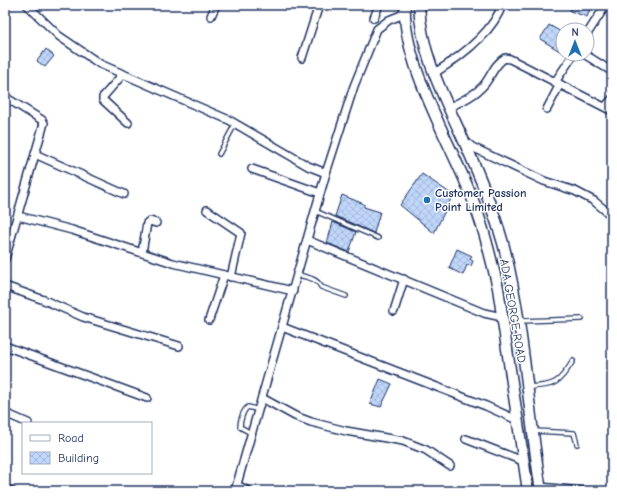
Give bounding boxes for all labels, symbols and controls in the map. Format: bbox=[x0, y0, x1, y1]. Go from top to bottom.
north arrow bbox=[555, 22, 595, 62]
text: N bbox=[571, 26, 579, 39]
place label: Customer Passion Point Limited bbox=[435, 186, 527, 214]
marker: Customer Passion Point Limited bbox=[422, 195, 432, 205]
street label: ADA GEORGE ROAD bbox=[497, 258, 529, 364]
legend bbox=[22, 422, 152, 474]
text: Road bbox=[58, 431, 84, 445]
text: Building bbox=[58, 451, 99, 465]

